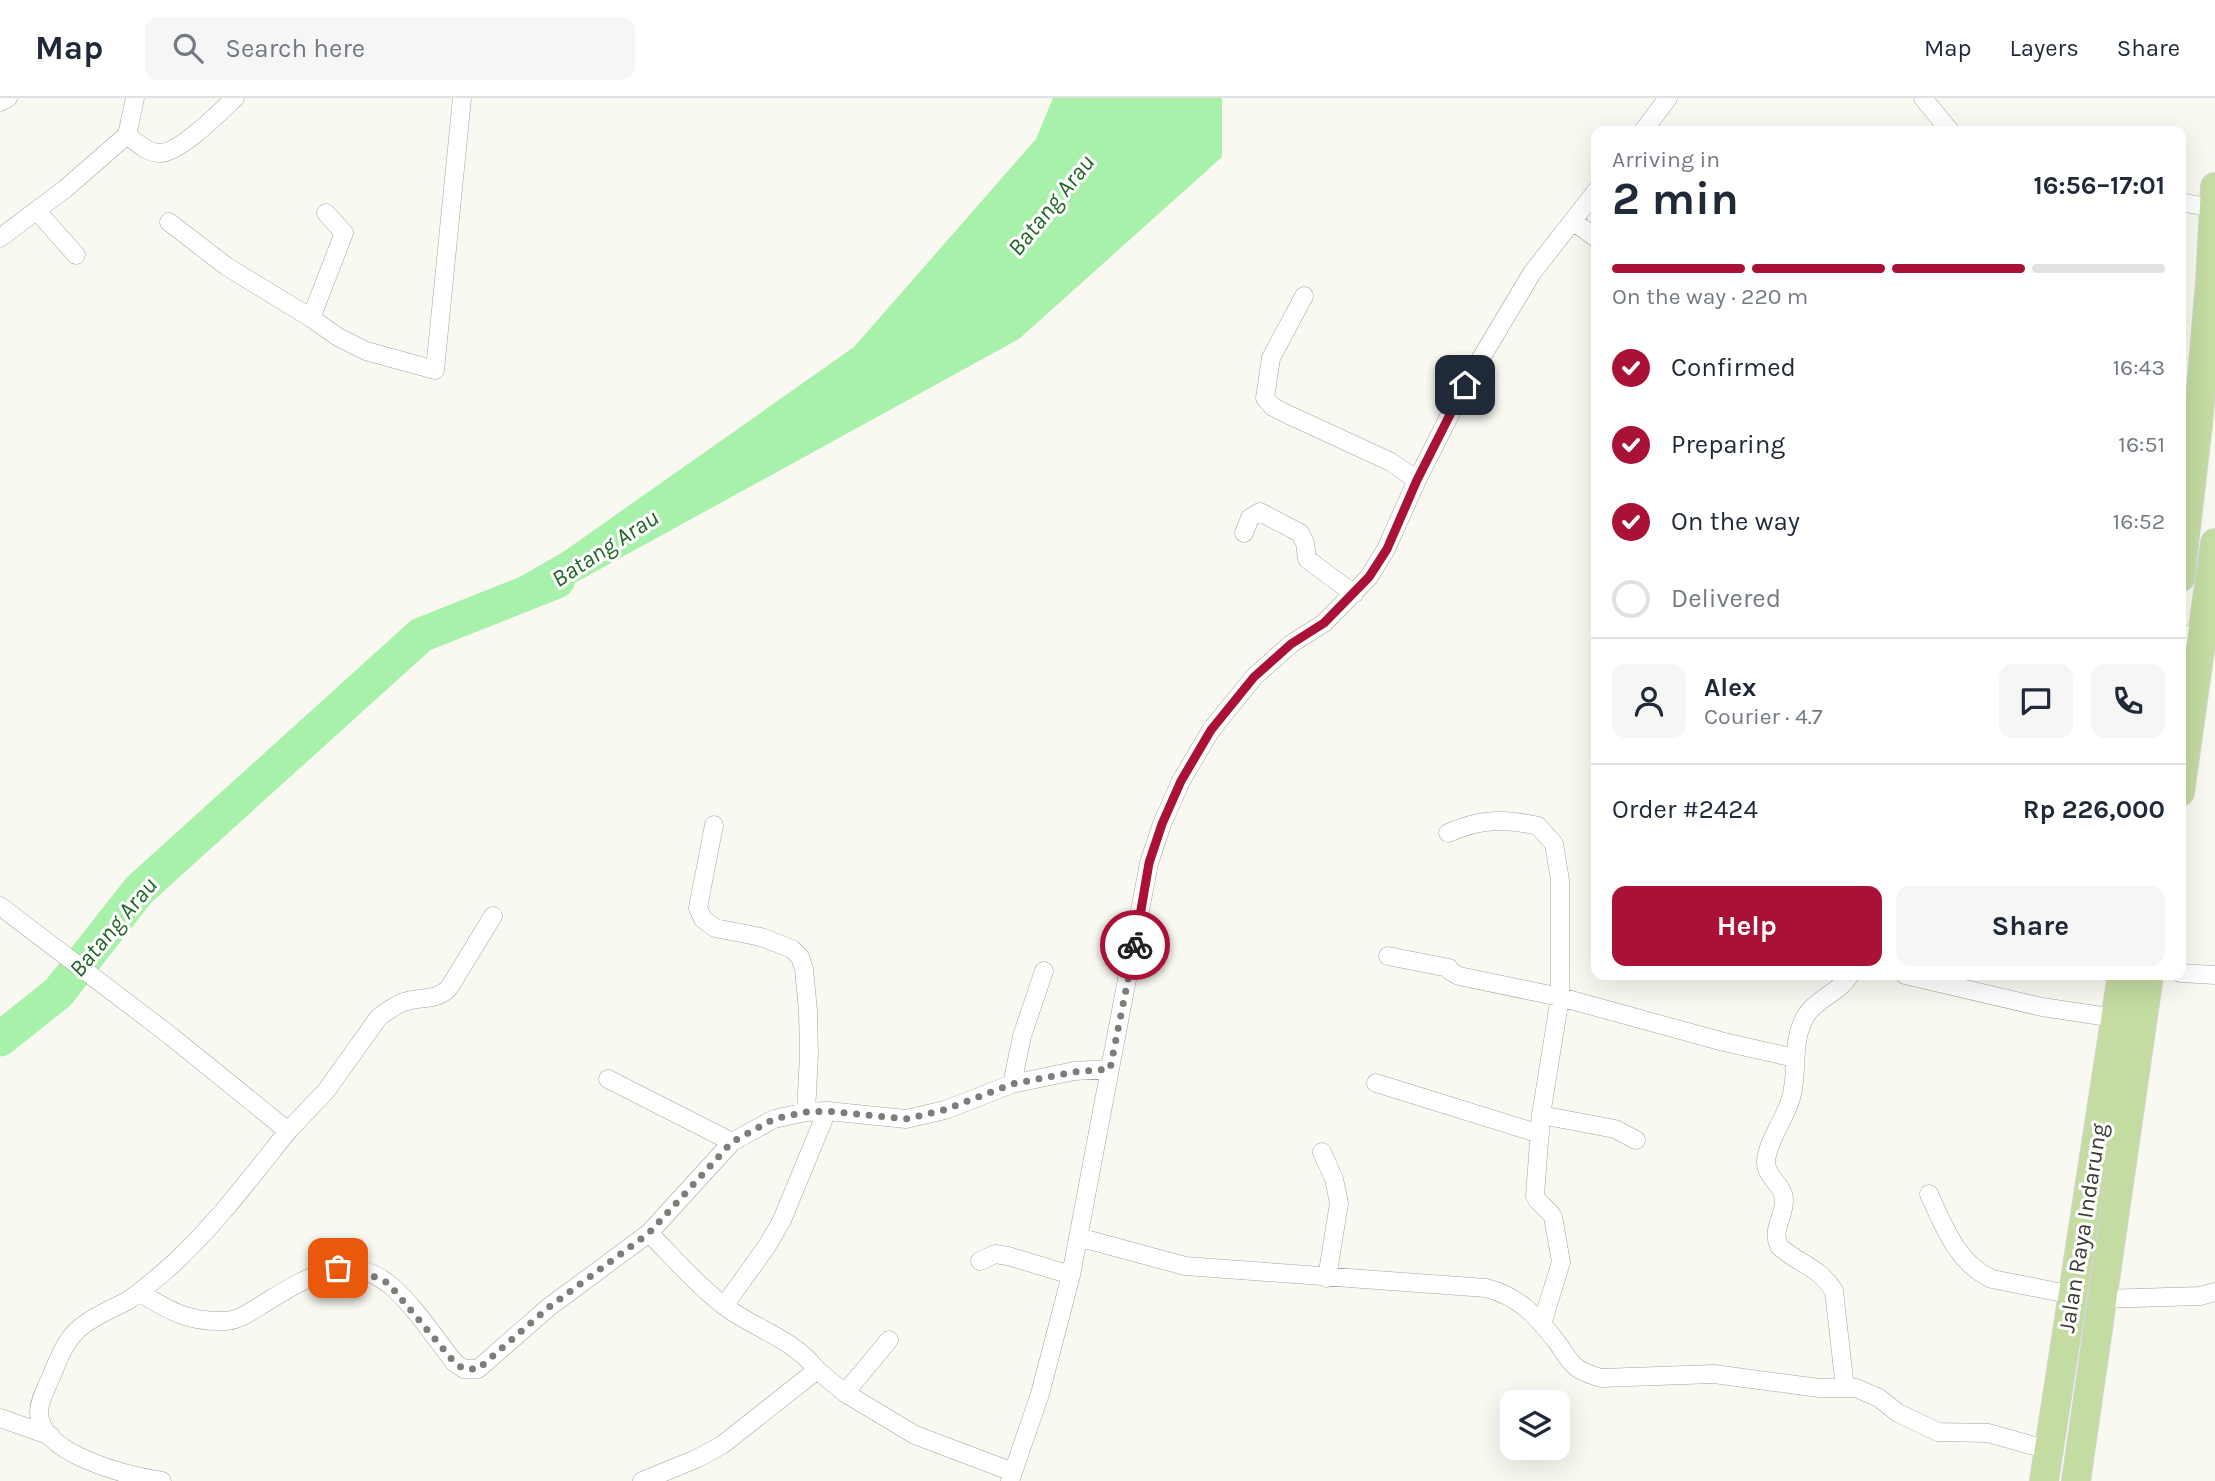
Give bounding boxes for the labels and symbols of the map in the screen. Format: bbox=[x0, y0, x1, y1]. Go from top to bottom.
water label: Batang Arau bbox=[1002, 149, 1100, 261]
pin bbox=[1435, 355, 1495, 415]
water label: Batang Arau bbox=[546, 503, 664, 593]
water label: Batang Arau bbox=[63, 871, 163, 983]
courier bbox=[1100, 910, 1170, 980]
street label: Jalan Raya Indarung bbox=[2053, 1121, 2113, 1335]
pin bbox=[308, 1238, 368, 1298]

